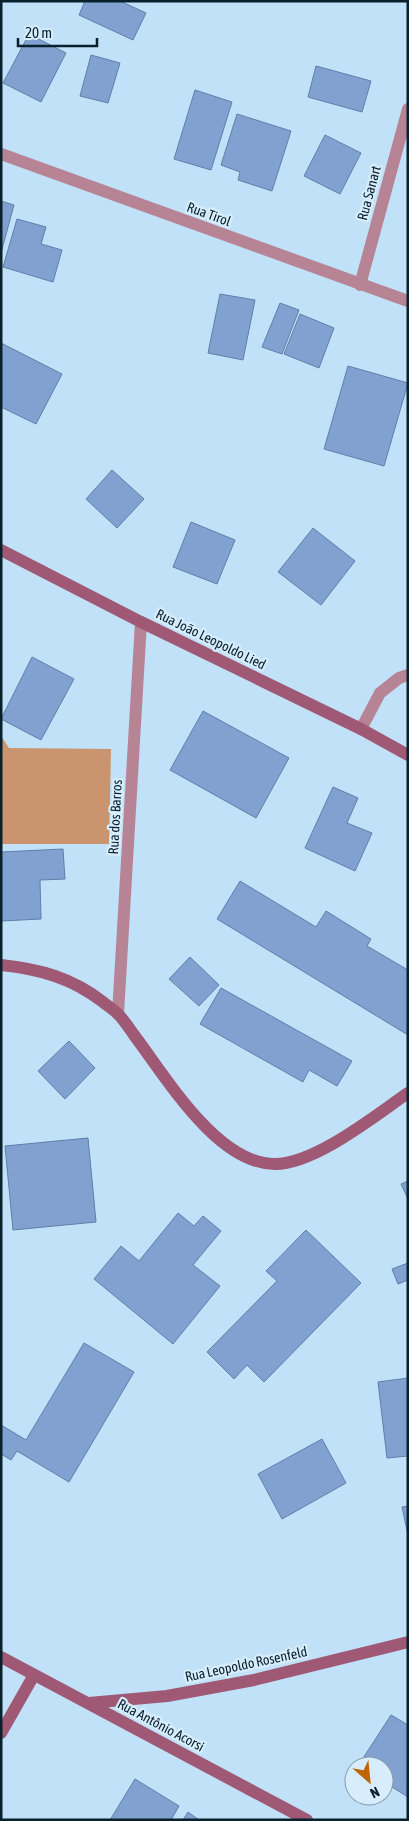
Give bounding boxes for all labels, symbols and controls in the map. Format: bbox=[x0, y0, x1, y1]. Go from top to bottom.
scale bar bbox=[18, 15, 96, 47]
text: 20 m bbox=[25, 24, 52, 41]
street label: Rua Sanart bbox=[354, 164, 384, 222]
street label: Rua Tirol bbox=[185, 199, 233, 229]
street label: Rua João Leopoldo Lied bbox=[154, 606, 268, 672]
street label: Rua dos Barros bbox=[105, 779, 125, 855]
street label: Rua Leopoldo Rosenfeld bbox=[183, 1643, 309, 1685]
street label: Rua Antônio Acorsi bbox=[115, 1695, 207, 1755]
north arrow bbox=[344, 1756, 394, 1806]
text: N bbox=[368, 1784, 382, 1802]

